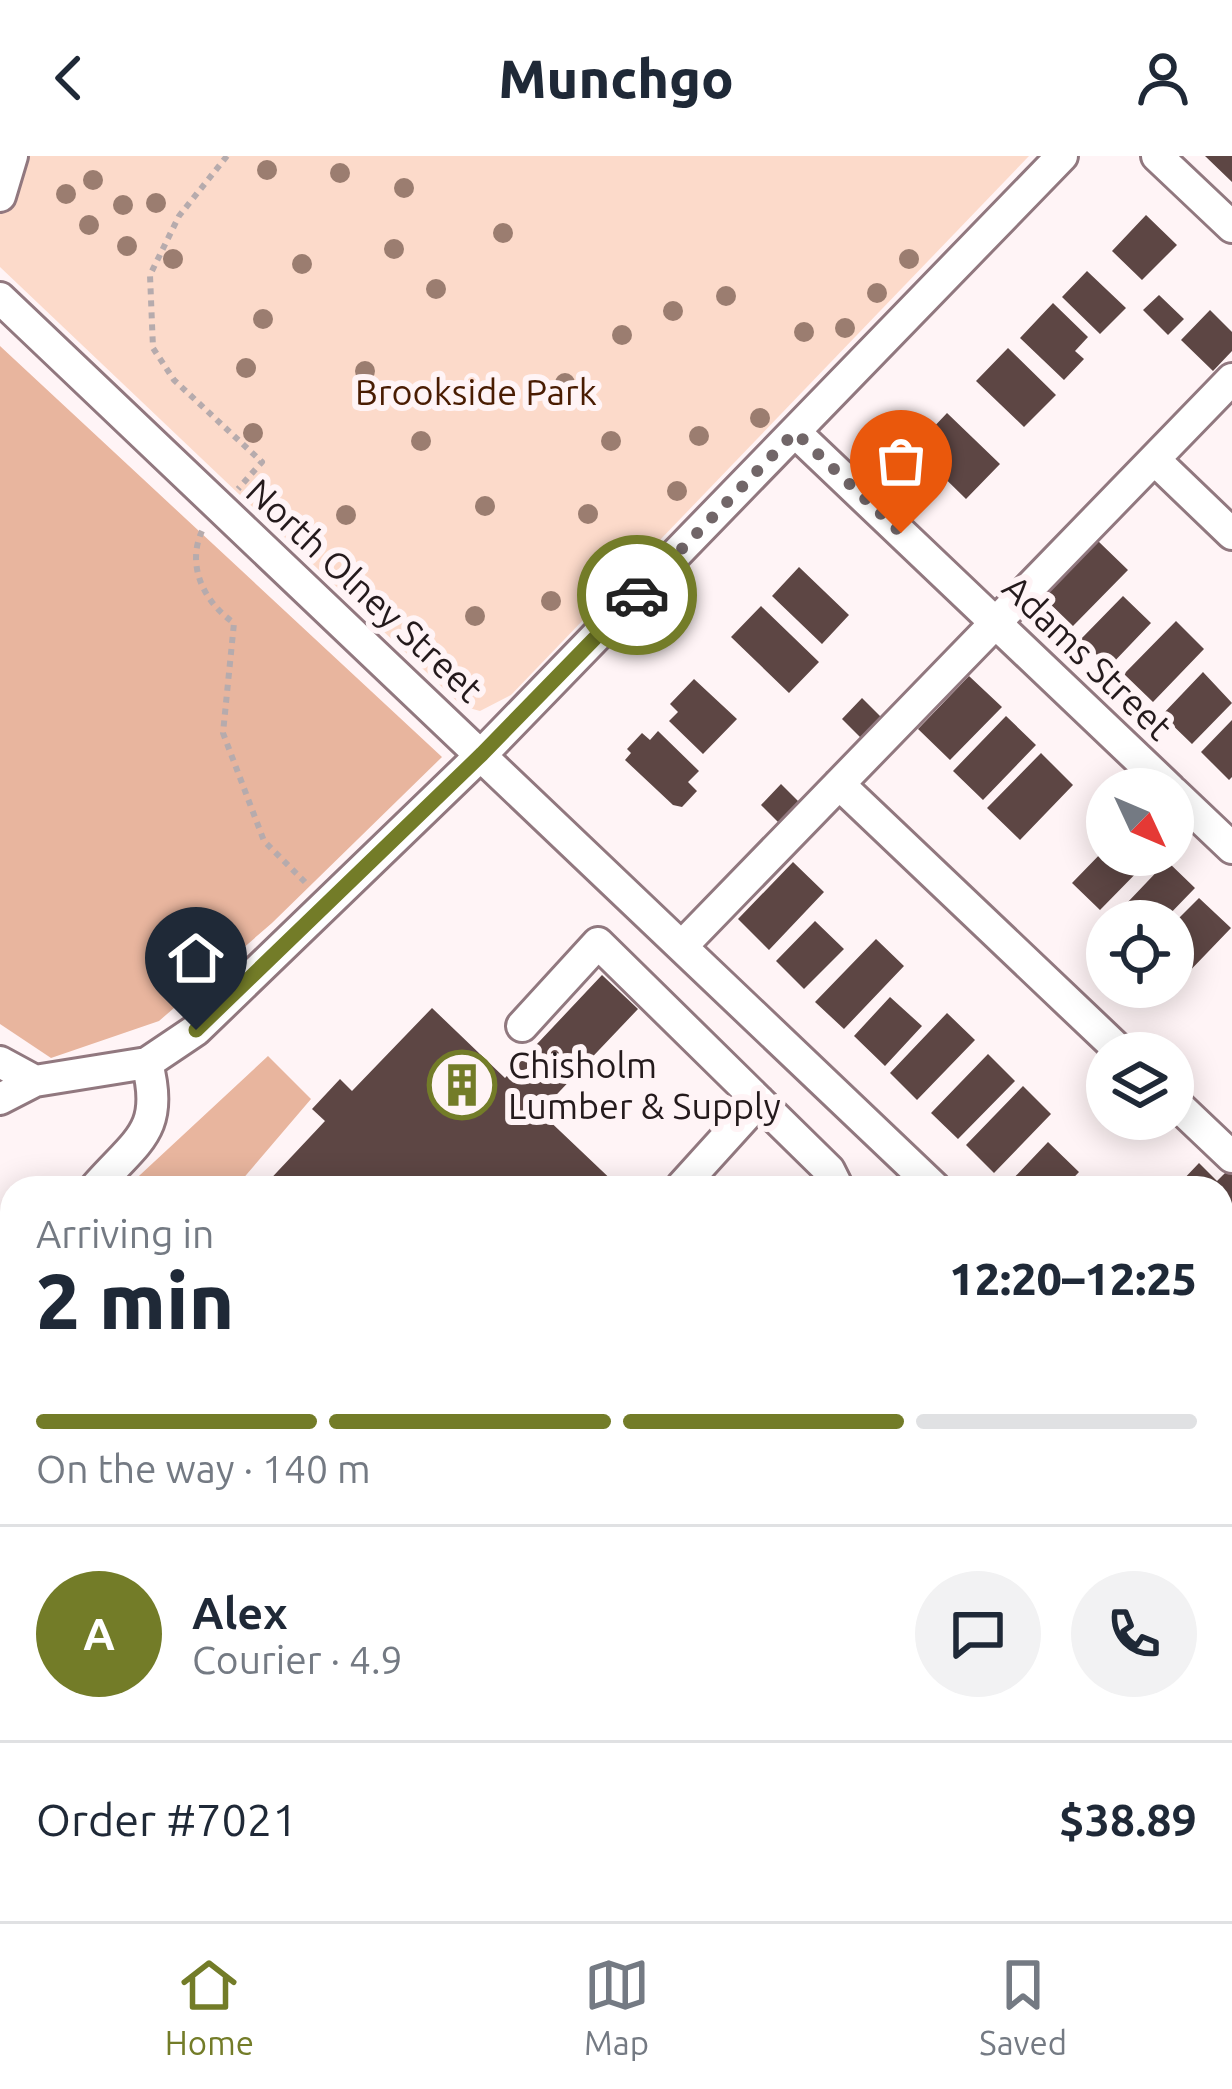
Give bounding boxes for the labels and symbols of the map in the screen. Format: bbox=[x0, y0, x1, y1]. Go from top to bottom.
park label: Brookside Park bbox=[355, 371, 597, 412]
pin bbox=[850, 410, 952, 533]
street label: North Olney Street bbox=[239, 470, 491, 710]
courier bbox=[577, 535, 697, 655]
street label: Adams Street bbox=[995, 566, 1181, 748]
north arrow bbox=[1086, 768, 1194, 876]
pin bbox=[145, 907, 247, 1030]
place label: Chisholm Lumber & Supply bbox=[508, 1044, 781, 1126]
building icon: Chisholm Lumber & Supply bbox=[427, 1050, 497, 1120]

